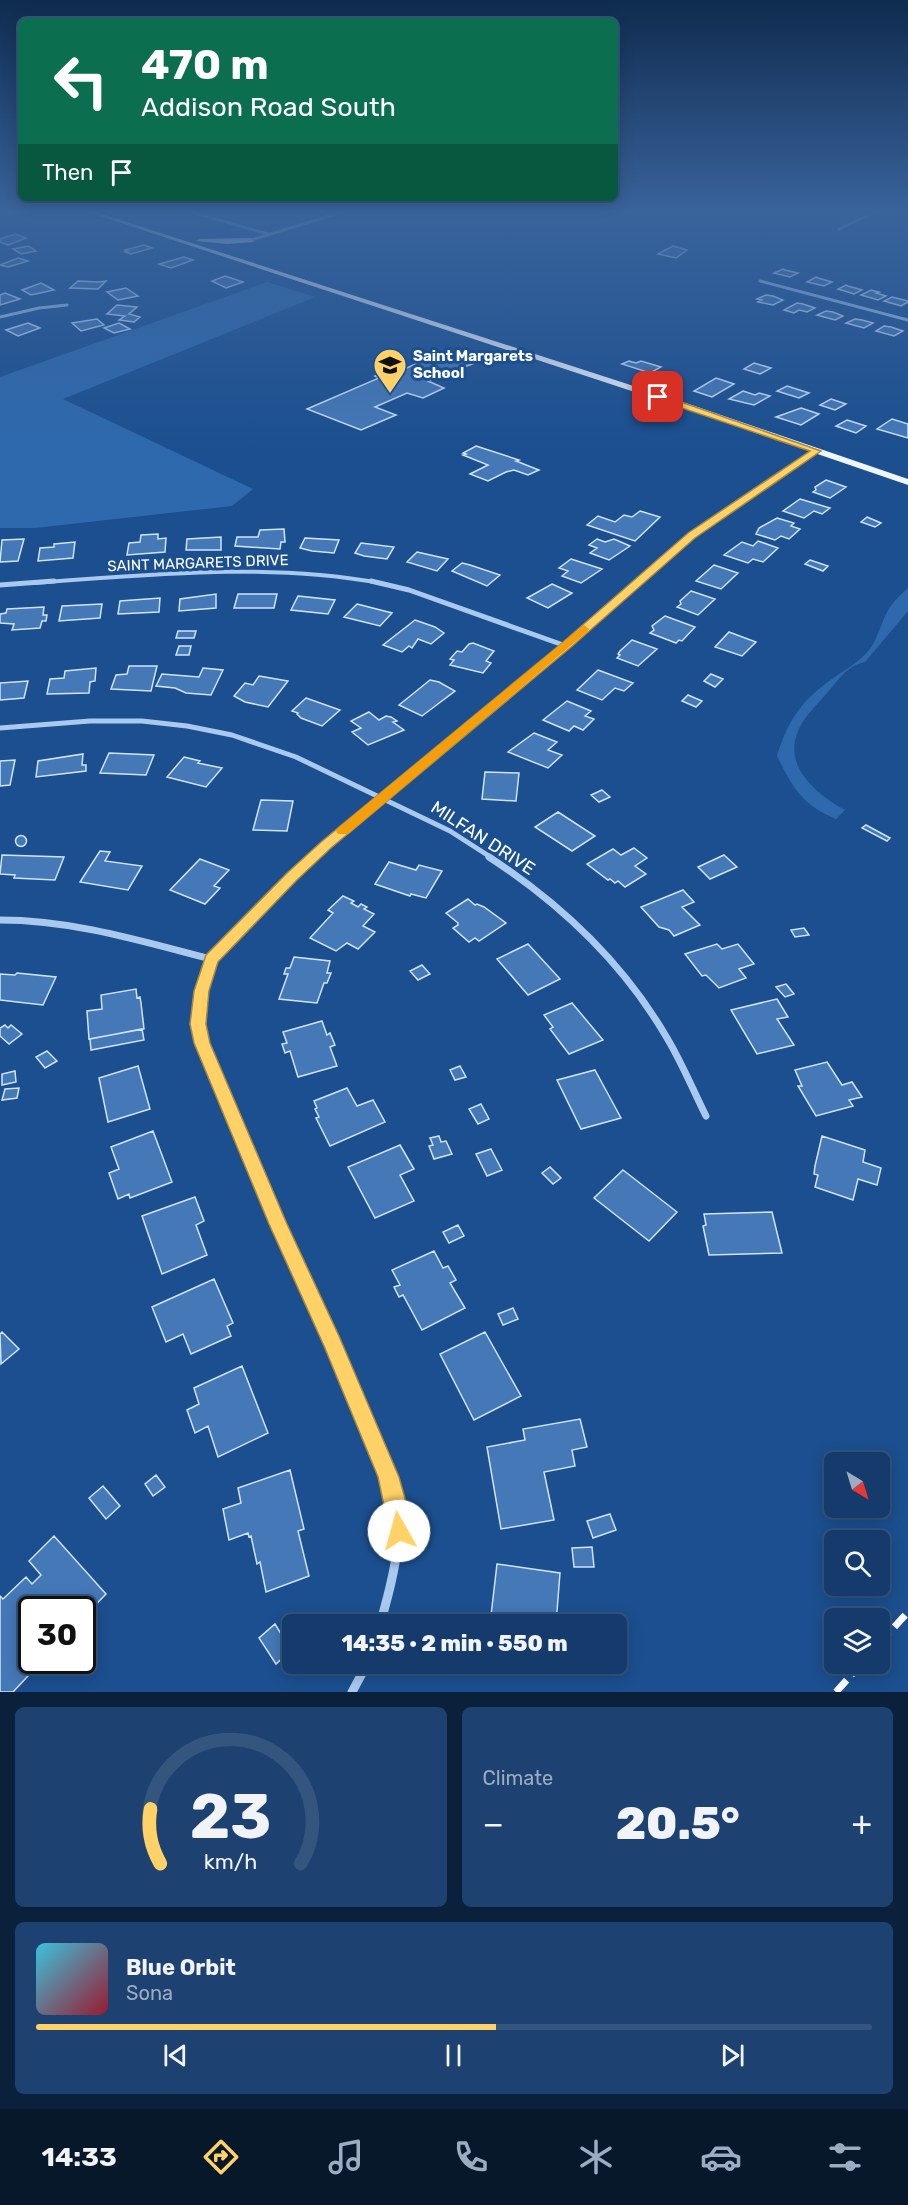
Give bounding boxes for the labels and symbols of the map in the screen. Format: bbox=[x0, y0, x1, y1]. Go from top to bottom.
school or university icon: Saint Margarets School bbox=[372, 347, 408, 394]
place label: Saint Margarets School bbox=[413, 347, 533, 382]
pin bbox=[632, 371, 683, 422]
street label: SAINT MARGARETS DRIVE bbox=[107, 551, 289, 575]
street label: MILFAN DRIVE bbox=[427, 796, 539, 880]
north arrow bbox=[824, 1452, 890, 1518]
position arrow bbox=[367, 1499, 431, 1563]
speed limit sign: 30 bbox=[18, 1596, 96, 1674]

